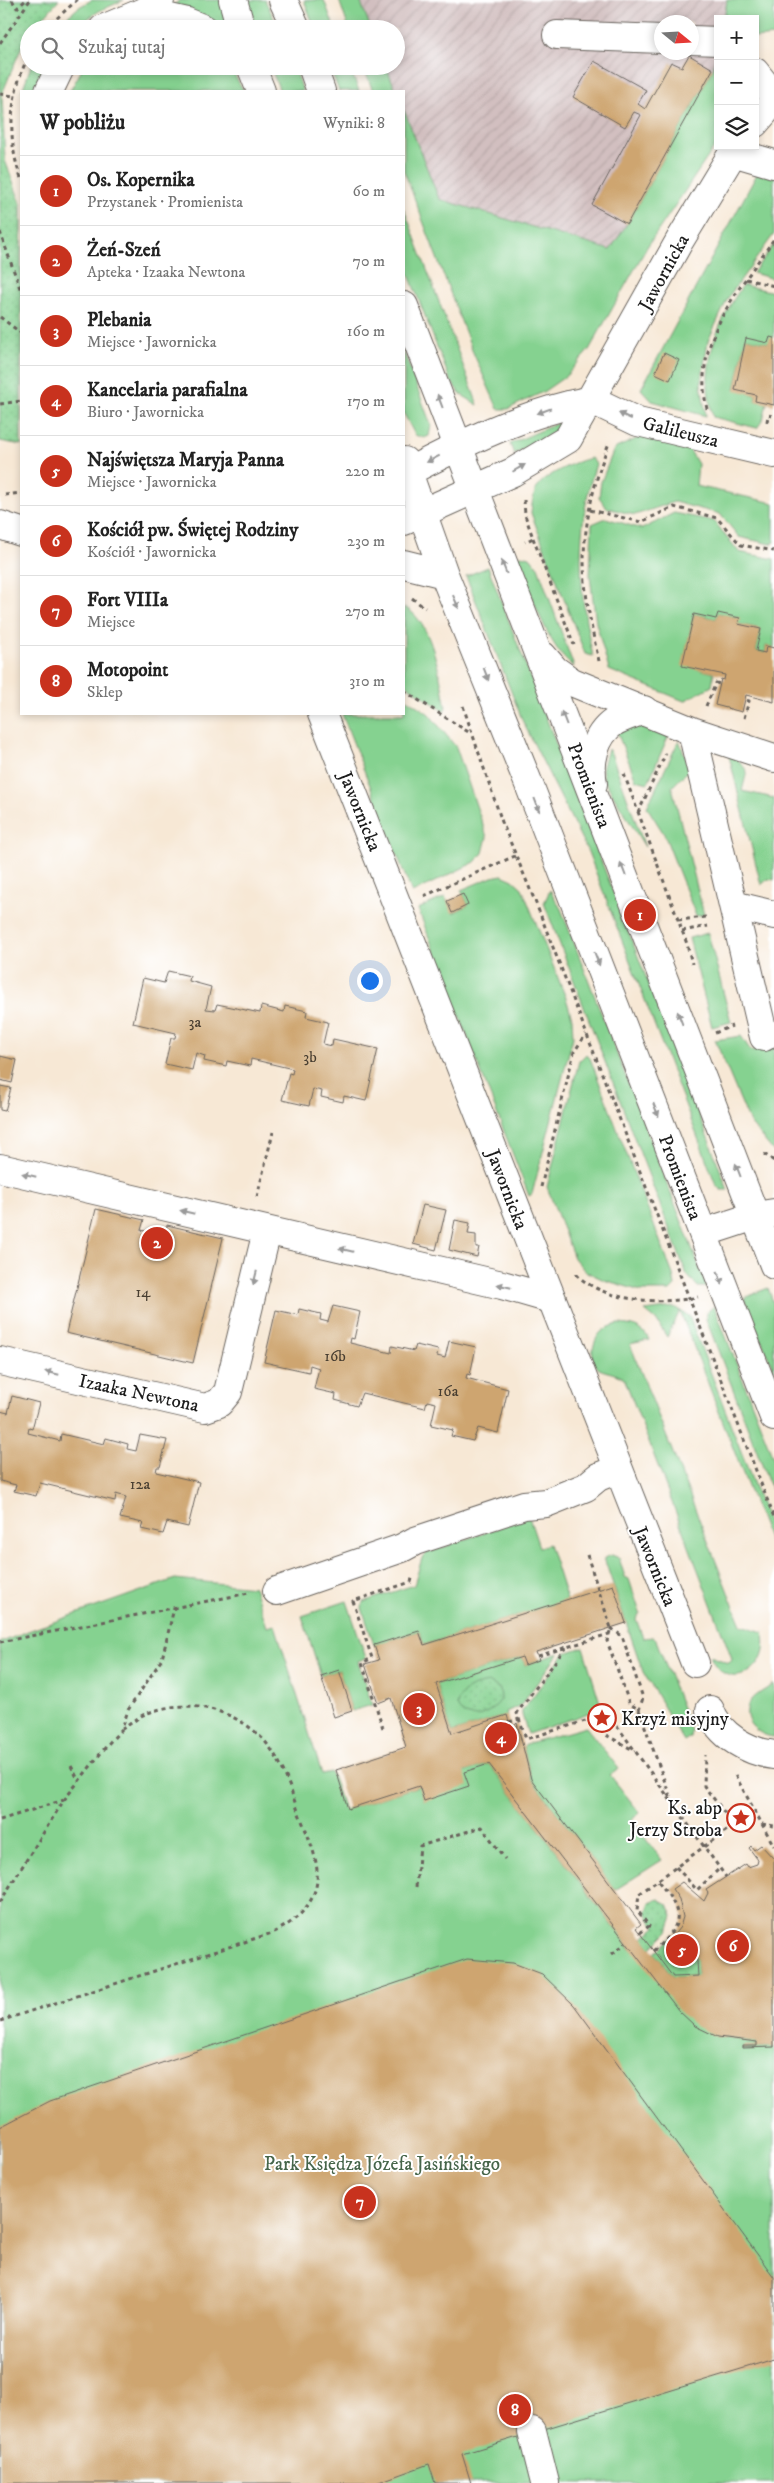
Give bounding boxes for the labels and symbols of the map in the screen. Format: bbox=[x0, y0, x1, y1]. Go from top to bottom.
north arrow bbox=[654, 15, 699, 60]
street label: Jawornicka bbox=[633, 230, 695, 317]
one-way arrow bbox=[436, 394, 444, 408]
one-way arrow bbox=[537, 408, 552, 415]
one-way arrow bbox=[618, 411, 632, 419]
street label: Galileusza bbox=[640, 412, 721, 453]
one-way arrow bbox=[426, 455, 440, 463]
one-way arrow bbox=[513, 463, 526, 472]
one-way arrow bbox=[500, 559, 508, 574]
one-way arrow bbox=[452, 595, 460, 609]
one-way arrow bbox=[482, 667, 490, 681]
one-way arrow bbox=[560, 710, 568, 725]
street label: Promienista bbox=[562, 740, 615, 832]
street label: Jawornicka bbox=[332, 766, 386, 855]
one-way arrow bbox=[533, 798, 541, 813]
one-way arrow bbox=[619, 861, 627, 876]
pin: 1 bbox=[624, 896, 656, 934]
one-way arrow bbox=[594, 951, 601, 966]
your location bbox=[357, 968, 383, 994]
one-way arrow bbox=[676, 1011, 683, 1026]
house number: 3a bbox=[189, 1012, 202, 1032]
house number: 3b bbox=[303, 1047, 317, 1067]
one-way arrow bbox=[652, 1103, 660, 1117]
street label: Promienista bbox=[653, 1132, 706, 1224]
street label: Jawornicka bbox=[480, 1144, 532, 1233]
one-way arrow bbox=[734, 1162, 742, 1177]
one-way arrow bbox=[22, 1171, 37, 1179]
one-way arrow bbox=[180, 1208, 195, 1216]
pin: 2 bbox=[141, 1224, 173, 1262]
one-way arrow bbox=[338, 1246, 353, 1254]
one-way arrow bbox=[251, 1271, 259, 1286]
one-way arrow bbox=[717, 1271, 724, 1286]
house number: 14 bbox=[135, 1282, 151, 1302]
one-way arrow bbox=[496, 1282, 512, 1290]
house number: 16b bbox=[324, 1346, 346, 1366]
one-way arrow bbox=[45, 1369, 60, 1377]
street label: Izaaka Newtona bbox=[76, 1370, 201, 1417]
house number: 16a bbox=[438, 1381, 459, 1401]
house number: 12a bbox=[130, 1474, 150, 1494]
street label: Jawornicka bbox=[627, 1521, 681, 1610]
pin: 3 bbox=[403, 1690, 435, 1728]
place icon: Krzyż misyjny bbox=[587, 1703, 617, 1733]
place label: Krzyż misyjny bbox=[621, 1708, 730, 1731]
pin: 4 bbox=[485, 1719, 517, 1757]
place label: Ks. abp Jerzy Stroba bbox=[627, 1797, 722, 1842]
place icon: Ks. abp Jerzy Stroba bbox=[726, 1803, 756, 1833]
pin: 6 bbox=[717, 1927, 749, 1965]
pin: 5 bbox=[666, 1931, 698, 1969]
park label: Park Księdza Józefa Jasińskiego bbox=[264, 2153, 500, 2176]
pin: 7 bbox=[344, 2183, 376, 2221]
pin: 8 bbox=[499, 2391, 531, 2429]

